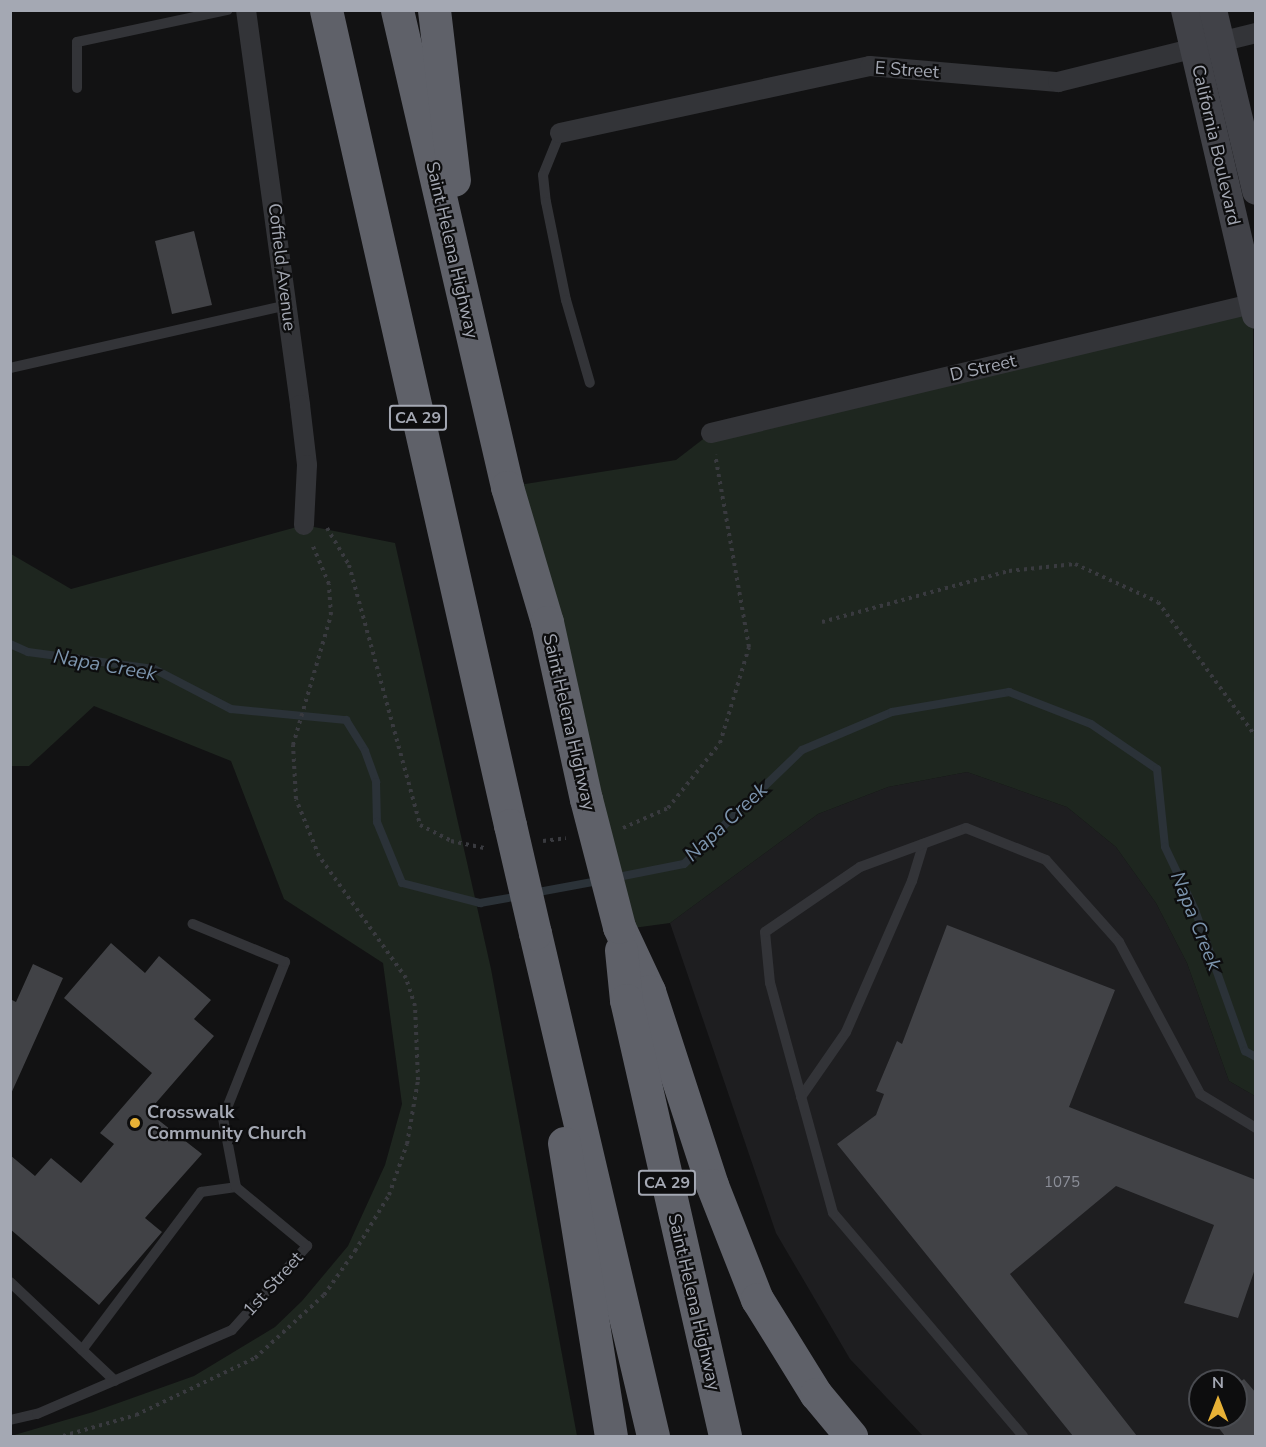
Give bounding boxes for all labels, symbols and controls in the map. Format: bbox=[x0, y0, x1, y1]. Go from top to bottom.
street label: E Street bbox=[874, 57, 940, 83]
street label: California Boulevard bbox=[1187, 63, 1245, 227]
street label: Saint Helena Highway bbox=[421, 160, 483, 340]
street label: Coffield Avenue bbox=[263, 202, 301, 332]
street label: D Street bbox=[948, 350, 1018, 386]
road number: CA 29 bbox=[388, 405, 448, 431]
street label: Saint Helena Highway bbox=[538, 632, 600, 812]
water label: Napa Creek bbox=[51, 644, 159, 686]
water label: Napa Creek bbox=[680, 778, 772, 866]
water label: Napa Creek bbox=[1165, 868, 1227, 974]
place label: Crosswalk Community Church bbox=[147, 1102, 307, 1144]
marker: Crosswalk Community Church bbox=[128, 1116, 142, 1130]
road number: CA 29 bbox=[637, 1170, 697, 1196]
house number: 1075 bbox=[1044, 1174, 1080, 1192]
street label: Saint Helena Highway bbox=[663, 1212, 725, 1392]
street label: 1st Street bbox=[238, 1247, 308, 1321]
north arrow bbox=[1188, 1369, 1248, 1429]
text: N bbox=[1212, 1372, 1224, 1394]

